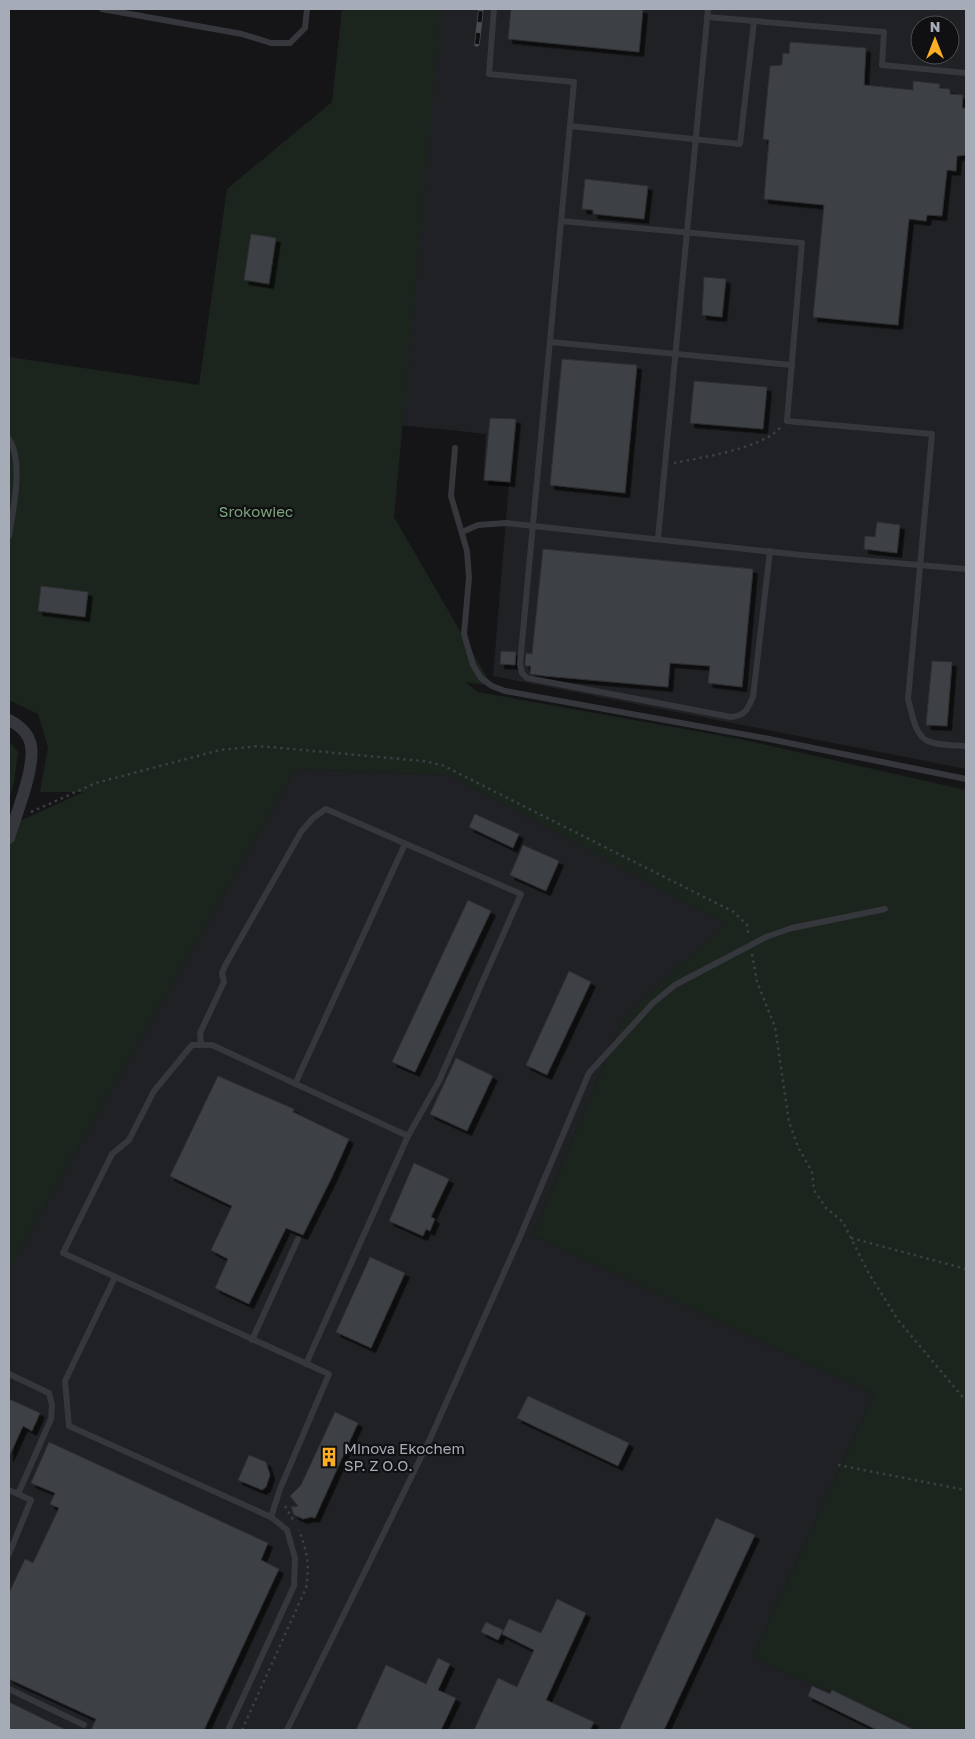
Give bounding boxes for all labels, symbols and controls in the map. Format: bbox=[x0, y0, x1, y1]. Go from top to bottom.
north arrow bbox=[910, 15, 960, 65]
text: N bbox=[930, 18, 940, 35]
park label: Srokowiec bbox=[219, 502, 293, 520]
place label: Minova Ekochem SP. Z O.O. bbox=[344, 1439, 465, 1474]
building icon: Minova Ekochem SP. Z O.O. bbox=[318, 1446, 340, 1468]

